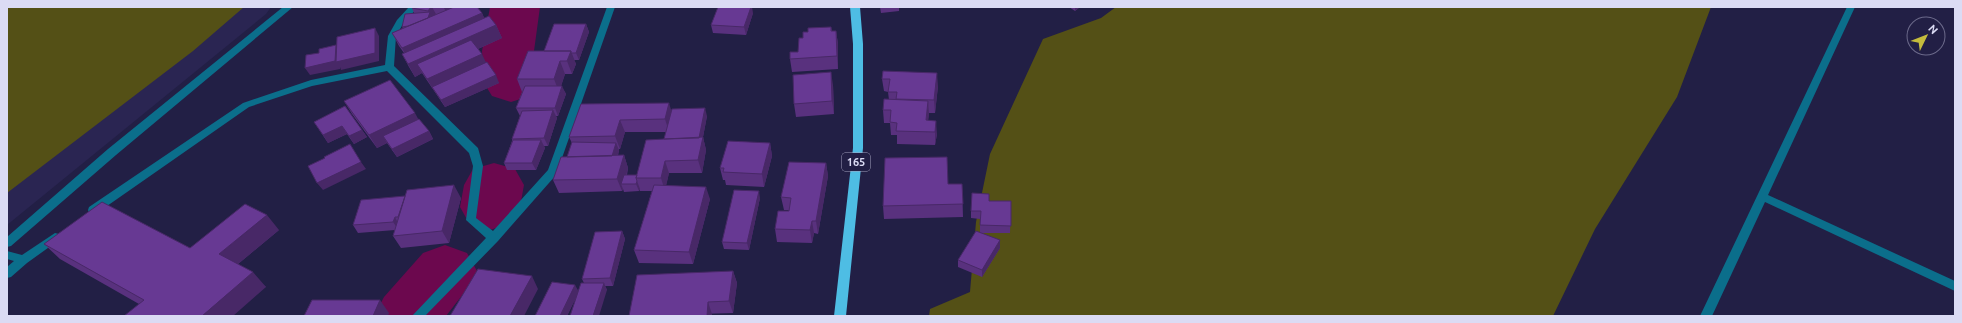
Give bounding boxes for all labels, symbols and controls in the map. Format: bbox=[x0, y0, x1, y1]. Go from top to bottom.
north arrow bbox=[1906, 16, 1946, 56]
text: N bbox=[1926, 22, 1941, 36]
road number: 165 bbox=[842, 153, 870, 171]

